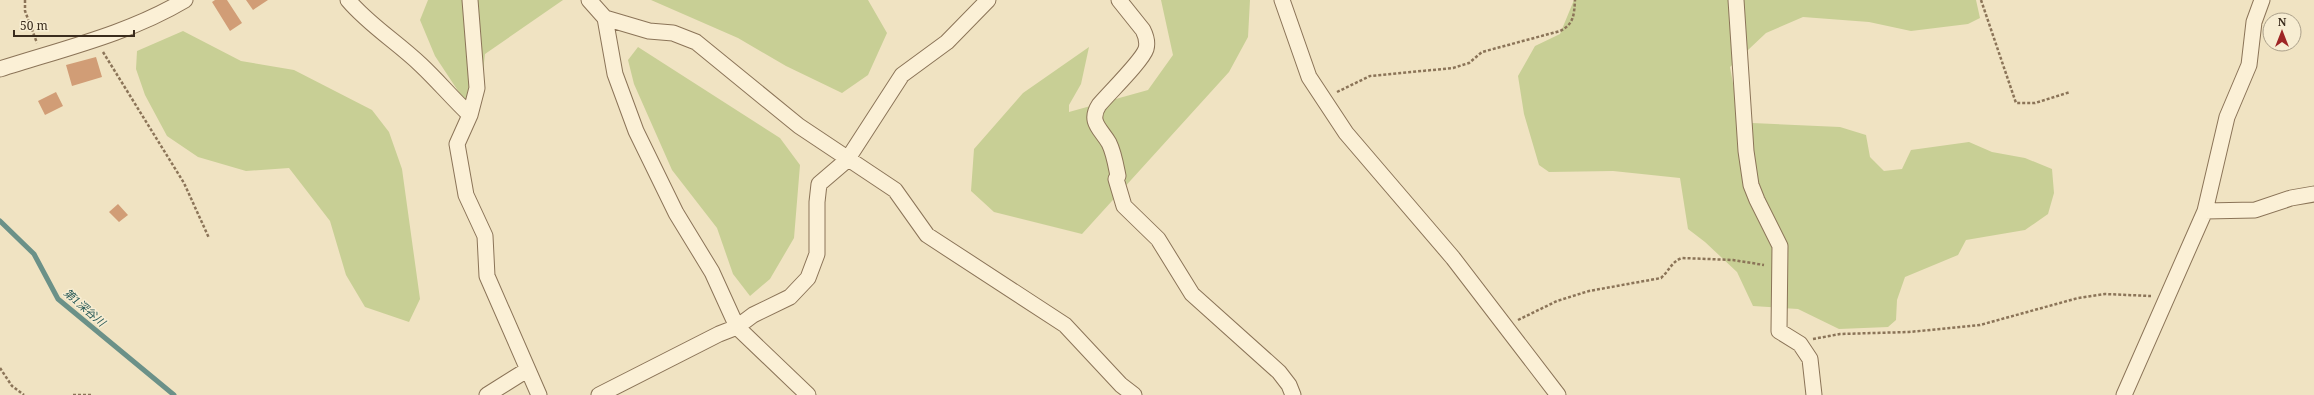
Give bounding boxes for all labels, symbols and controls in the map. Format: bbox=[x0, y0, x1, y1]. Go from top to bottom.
scale bar bbox=[14, 12, 134, 38]
north arrow bbox=[2262, 12, 2302, 52]
text: N bbox=[2278, 14, 2287, 29]
text: 50 m bbox=[20, 17, 48, 34]
water label: 第1深谷川 bbox=[61, 285, 110, 330]

